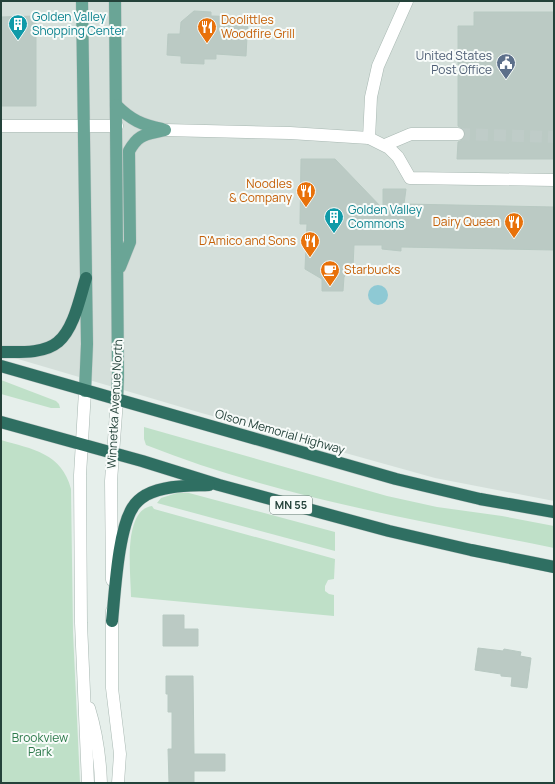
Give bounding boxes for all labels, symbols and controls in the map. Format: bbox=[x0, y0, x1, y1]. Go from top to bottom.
place label: Golden Valley Shopping Center bbox=[32, 8, 126, 39]
place label: Doolittles Woodfire Grill bbox=[221, 11, 295, 42]
building icon: Golden Valley Shopping Center bbox=[7, 13, 29, 41]
restaurant icon: Doolittles Woodfire Grill bbox=[196, 16, 218, 44]
place label: United States Post Office bbox=[416, 47, 492, 78]
public building icon: United States Post Office bbox=[495, 52, 517, 80]
place label: Noodles & Company bbox=[229, 175, 293, 206]
restaurant icon: Noodles & Company bbox=[295, 180, 317, 208]
place label: Golden Valley Commons bbox=[348, 201, 423, 232]
building icon: Golden Valley Commons bbox=[323, 206, 345, 234]
restaurant icon: Dairy Queen bbox=[503, 211, 525, 239]
place label: Dairy Queen bbox=[433, 213, 500, 230]
restaurant icon: D'Amico and Sons bbox=[299, 230, 321, 258]
place label: D'Amico and Sons bbox=[199, 232, 296, 249]
cafe icon: Starbucks bbox=[319, 259, 341, 287]
place label: Starbucks bbox=[344, 261, 400, 278]
street label: Winnetka Avenue North bbox=[103, 339, 126, 469]
street label: Olson Memorial Highway bbox=[213, 405, 348, 458]
road number: MN 55 bbox=[270, 496, 312, 514]
park label: Brookview Park bbox=[12, 729, 68, 760]

